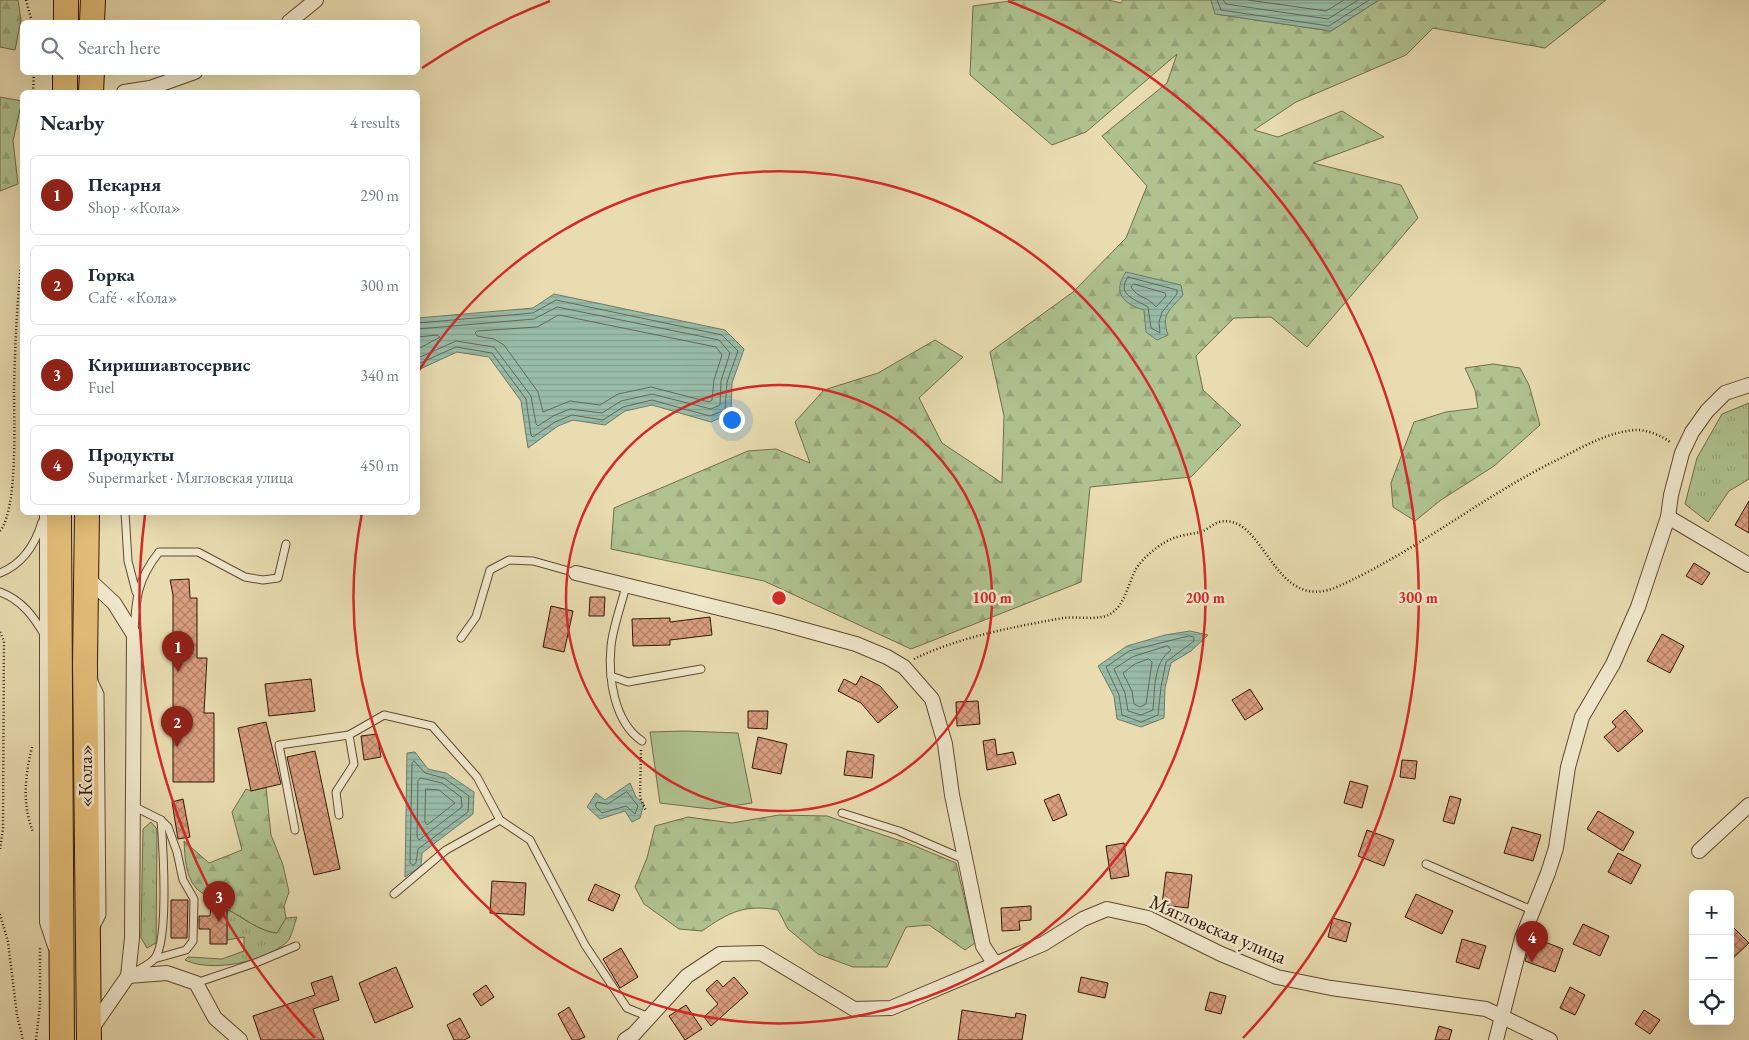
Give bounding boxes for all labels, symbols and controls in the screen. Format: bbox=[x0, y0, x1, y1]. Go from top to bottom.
search box bbox=[20, 20, 420, 75]
icon: search bbox=[38, 34, 66, 62]
text: Search here bbox=[78, 35, 160, 60]
text: Nearby bbox=[40, 109, 104, 136]
text: 4 results bbox=[350, 112, 400, 133]
text: Пекарня bbox=[88, 172, 161, 197]
text: 1 bbox=[53, 185, 61, 206]
text: 290 m bbox=[360, 185, 399, 206]
text: Shop · «Кола» bbox=[88, 197, 180, 218]
text: Горка bbox=[88, 262, 135, 287]
text: 2 bbox=[53, 275, 61, 296]
text: 300 m bbox=[360, 275, 399, 296]
text: Café · «Кола» bbox=[88, 287, 177, 308]
text: Киришиавтосервис bbox=[88, 352, 251, 377]
text: 3 bbox=[53, 365, 61, 386]
text: 340 m bbox=[360, 365, 399, 386]
text: Fuel bbox=[88, 377, 115, 398]
your location bbox=[719, 407, 745, 433]
text: Продукты bbox=[88, 442, 174, 467]
text: 4 bbox=[53, 455, 61, 476]
text: 450 m bbox=[360, 455, 399, 476]
text: Supermarket · Мягловская улица bbox=[88, 467, 293, 488]
text: 100 m bbox=[972, 588, 1012, 607]
text: 200 m bbox=[1185, 588, 1225, 607]
text: 300 m bbox=[1398, 588, 1438, 607]
centre of rings bbox=[770, 589, 788, 607]
pin: 1 bbox=[162, 631, 194, 672]
pin: 2 bbox=[161, 706, 193, 747]
street label: «Кола» bbox=[72, 744, 98, 808]
pin: 3 bbox=[203, 881, 235, 922]
street label: Мягловская улица bbox=[1146, 888, 1290, 970]
map controls bbox=[1689, 890, 1734, 1025]
button: + bbox=[1689, 890, 1734, 935]
pin: 4 bbox=[1516, 921, 1548, 962]
button: − bbox=[1689, 935, 1734, 980]
button: locate bbox=[1689, 980, 1734, 1025]

